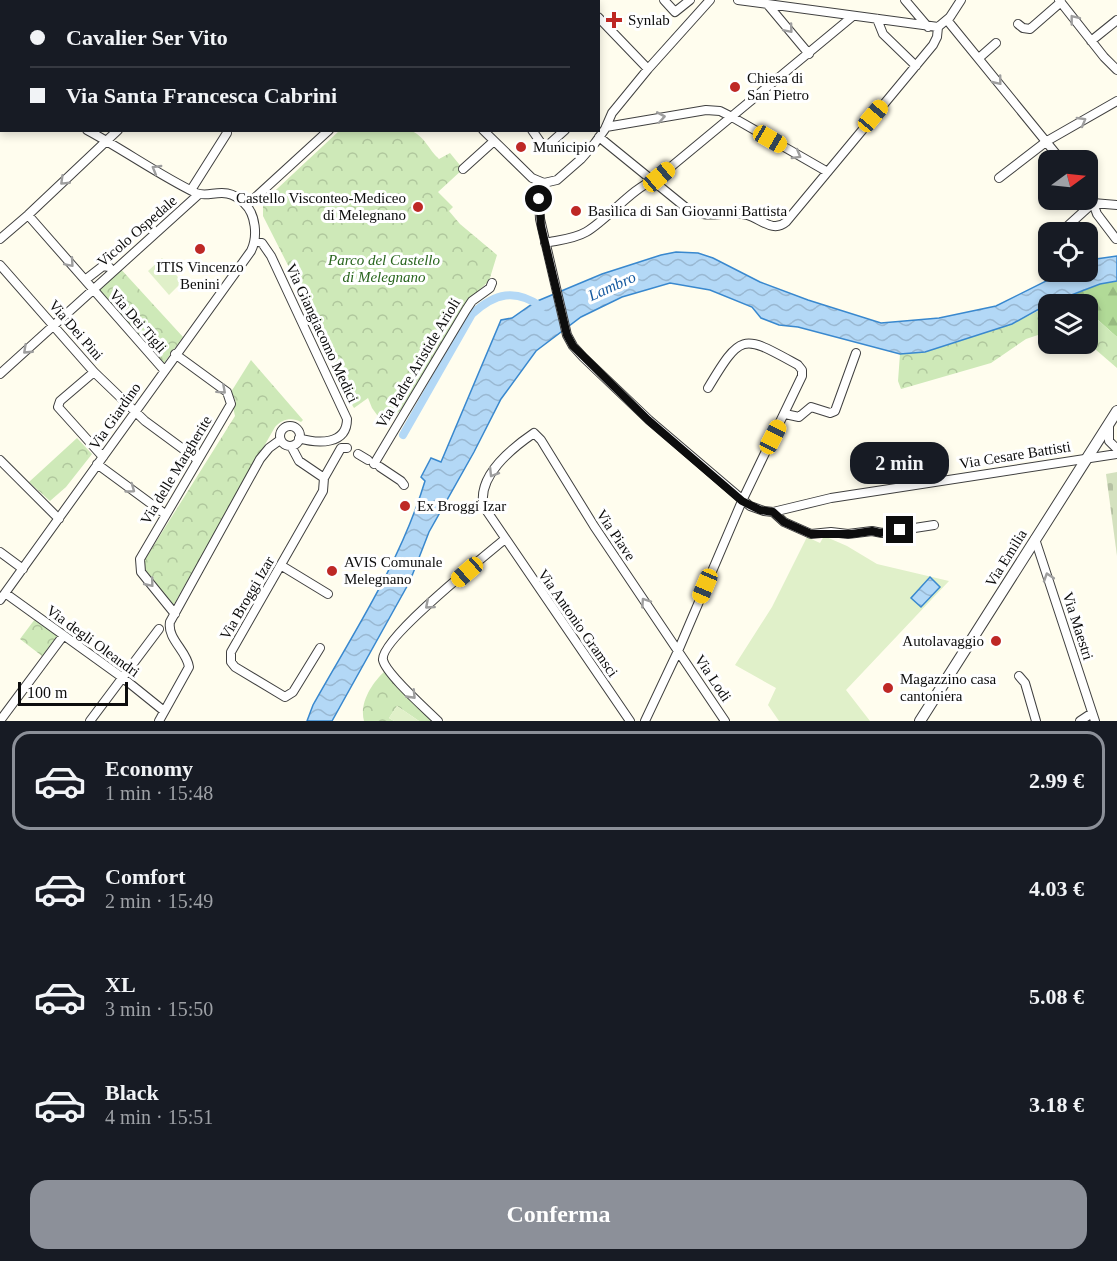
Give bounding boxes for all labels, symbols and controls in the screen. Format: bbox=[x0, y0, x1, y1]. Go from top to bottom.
marker: Synlab bbox=[605, 11, 623, 29]
place label: Synlab bbox=[628, 12, 670, 28]
one-way arrow bbox=[1071, 15, 1082, 26]
one-way arrow bbox=[781, 22, 792, 33]
text: Cavalier Ser Vito bbox=[66, 25, 228, 50]
place label: Chiesa di San Pietro bbox=[747, 70, 809, 103]
one-way arrow bbox=[990, 74, 1001, 85]
marker: Chiesa di San Pietro bbox=[728, 80, 742, 94]
text: Via Santa Francesca Cabrini bbox=[66, 83, 337, 108]
car bbox=[855, 96, 891, 136]
one-way arrow bbox=[657, 112, 666, 124]
one-way arrow bbox=[1076, 117, 1086, 129]
car bbox=[750, 122, 790, 156]
place label: Municipio bbox=[533, 139, 596, 155]
marker: Municipio bbox=[514, 140, 528, 154]
one-way arrow bbox=[791, 148, 801, 159]
north arrow bbox=[1038, 150, 1098, 210]
map controls bbox=[1038, 150, 1098, 354]
car bbox=[639, 159, 679, 195]
one-way arrow bbox=[152, 165, 162, 177]
one-way arrow bbox=[60, 174, 71, 185]
route start bbox=[525, 185, 552, 212]
place label: Castello Visconteo-Mediceo di Melegnano bbox=[236, 190, 406, 223]
street label: Vicolo Ospedale bbox=[94, 192, 180, 270]
marker: Castello Visconteo-Mediceo di Melegnano bbox=[411, 200, 425, 214]
place label: Basilica di San Giovanni Battista bbox=[588, 203, 787, 219]
marker: Basilica di San Giovanni Battista bbox=[569, 204, 583, 218]
button: locate bbox=[1038, 222, 1098, 282]
marker: ITIS Vincenzo Benini bbox=[193, 242, 207, 256]
park label: Parco del Castello di Melegnano bbox=[327, 252, 440, 285]
one-way arrow bbox=[63, 256, 74, 267]
place label: ITIS Vincenzo Benini bbox=[156, 259, 244, 292]
street label: Via Giangiacomo Medici bbox=[283, 261, 361, 405]
water label: Lambro bbox=[585, 268, 638, 304]
street label: Via Dei Tigli bbox=[106, 286, 170, 356]
button: layers bbox=[1038, 294, 1098, 354]
street label: Via Padre Aristide Arioli bbox=[373, 295, 463, 431]
street label: Via Dei Pini bbox=[46, 297, 106, 363]
one-way arrow bbox=[23, 343, 33, 354]
street label: Via Giardino bbox=[86, 380, 144, 452]
one-way arrow bbox=[215, 383, 225, 394]
street label: Via delle Margherite bbox=[137, 413, 215, 527]
car bbox=[757, 417, 789, 457]
street label: Via Cesare Battisti bbox=[958, 438, 1072, 472]
callout: 2 min bbox=[850, 443, 950, 485]
text: 2 min bbox=[875, 452, 924, 474]
one-way arrow bbox=[488, 467, 500, 477]
one-way arrow bbox=[124, 482, 135, 493]
place label: Ex Broggi Izar bbox=[417, 498, 506, 514]
marker: Ex Broggi Izar bbox=[398, 499, 412, 513]
street label: Via Piave bbox=[593, 507, 639, 564]
route end bbox=[886, 516, 913, 543]
street label: Via Emilia bbox=[982, 526, 1030, 590]
car bbox=[448, 553, 486, 591]
street label: Via Broggi Izar bbox=[217, 554, 277, 642]
place label: AVIS Comunale Melegnano bbox=[344, 554, 443, 587]
marker: AVIS Comunale Melegnano bbox=[325, 564, 339, 578]
street label: Via Antonio Gramsci bbox=[535, 566, 621, 680]
car bbox=[690, 566, 720, 606]
one-way arrow bbox=[1043, 572, 1056, 583]
one-way arrow bbox=[143, 576, 154, 587]
street label: Via Maestri bbox=[1060, 590, 1096, 662]
one-way arrow bbox=[425, 598, 436, 609]
one-way arrow bbox=[642, 598, 653, 609]
street label: Via degli Oleandri bbox=[44, 602, 142, 680]
place label: Autolavaggio bbox=[902, 633, 984, 649]
marker: Autolavaggio bbox=[989, 634, 1003, 648]
street label: Via Lodi bbox=[692, 652, 734, 704]
place label: Magazzino casa cantoniera bbox=[900, 671, 997, 704]
scale bar bbox=[18, 679, 128, 706]
marker: Magazzino casa cantoniera bbox=[881, 681, 895, 695]
text: 100 m bbox=[27, 684, 67, 701]
one-way arrow bbox=[405, 688, 416, 698]
icon: car bbox=[33, 754, 87, 808]
text: Economy bbox=[105, 756, 193, 781]
text: 2.99 € bbox=[1029, 768, 1084, 793]
text: 1 min · 15:48 bbox=[105, 782, 213, 804]
icon: car bbox=[33, 862, 87, 916]
text: Comfort bbox=[105, 864, 186, 889]
text: 4.03 € bbox=[1029, 876, 1084, 901]
text: 2 min · 15:49 bbox=[105, 890, 213, 912]
icon: car bbox=[33, 970, 87, 1024]
text: XL bbox=[105, 972, 136, 997]
text: 5.08 € bbox=[1029, 984, 1084, 1009]
text: 3 min · 15:50 bbox=[105, 998, 213, 1020]
icon: car bbox=[33, 1078, 87, 1132]
text: Black bbox=[105, 1080, 159, 1105]
text: 3.18 € bbox=[1029, 1092, 1084, 1117]
text: 4 min · 15:51 bbox=[105, 1106, 213, 1128]
button: Conferma bbox=[30, 1180, 1087, 1249]

